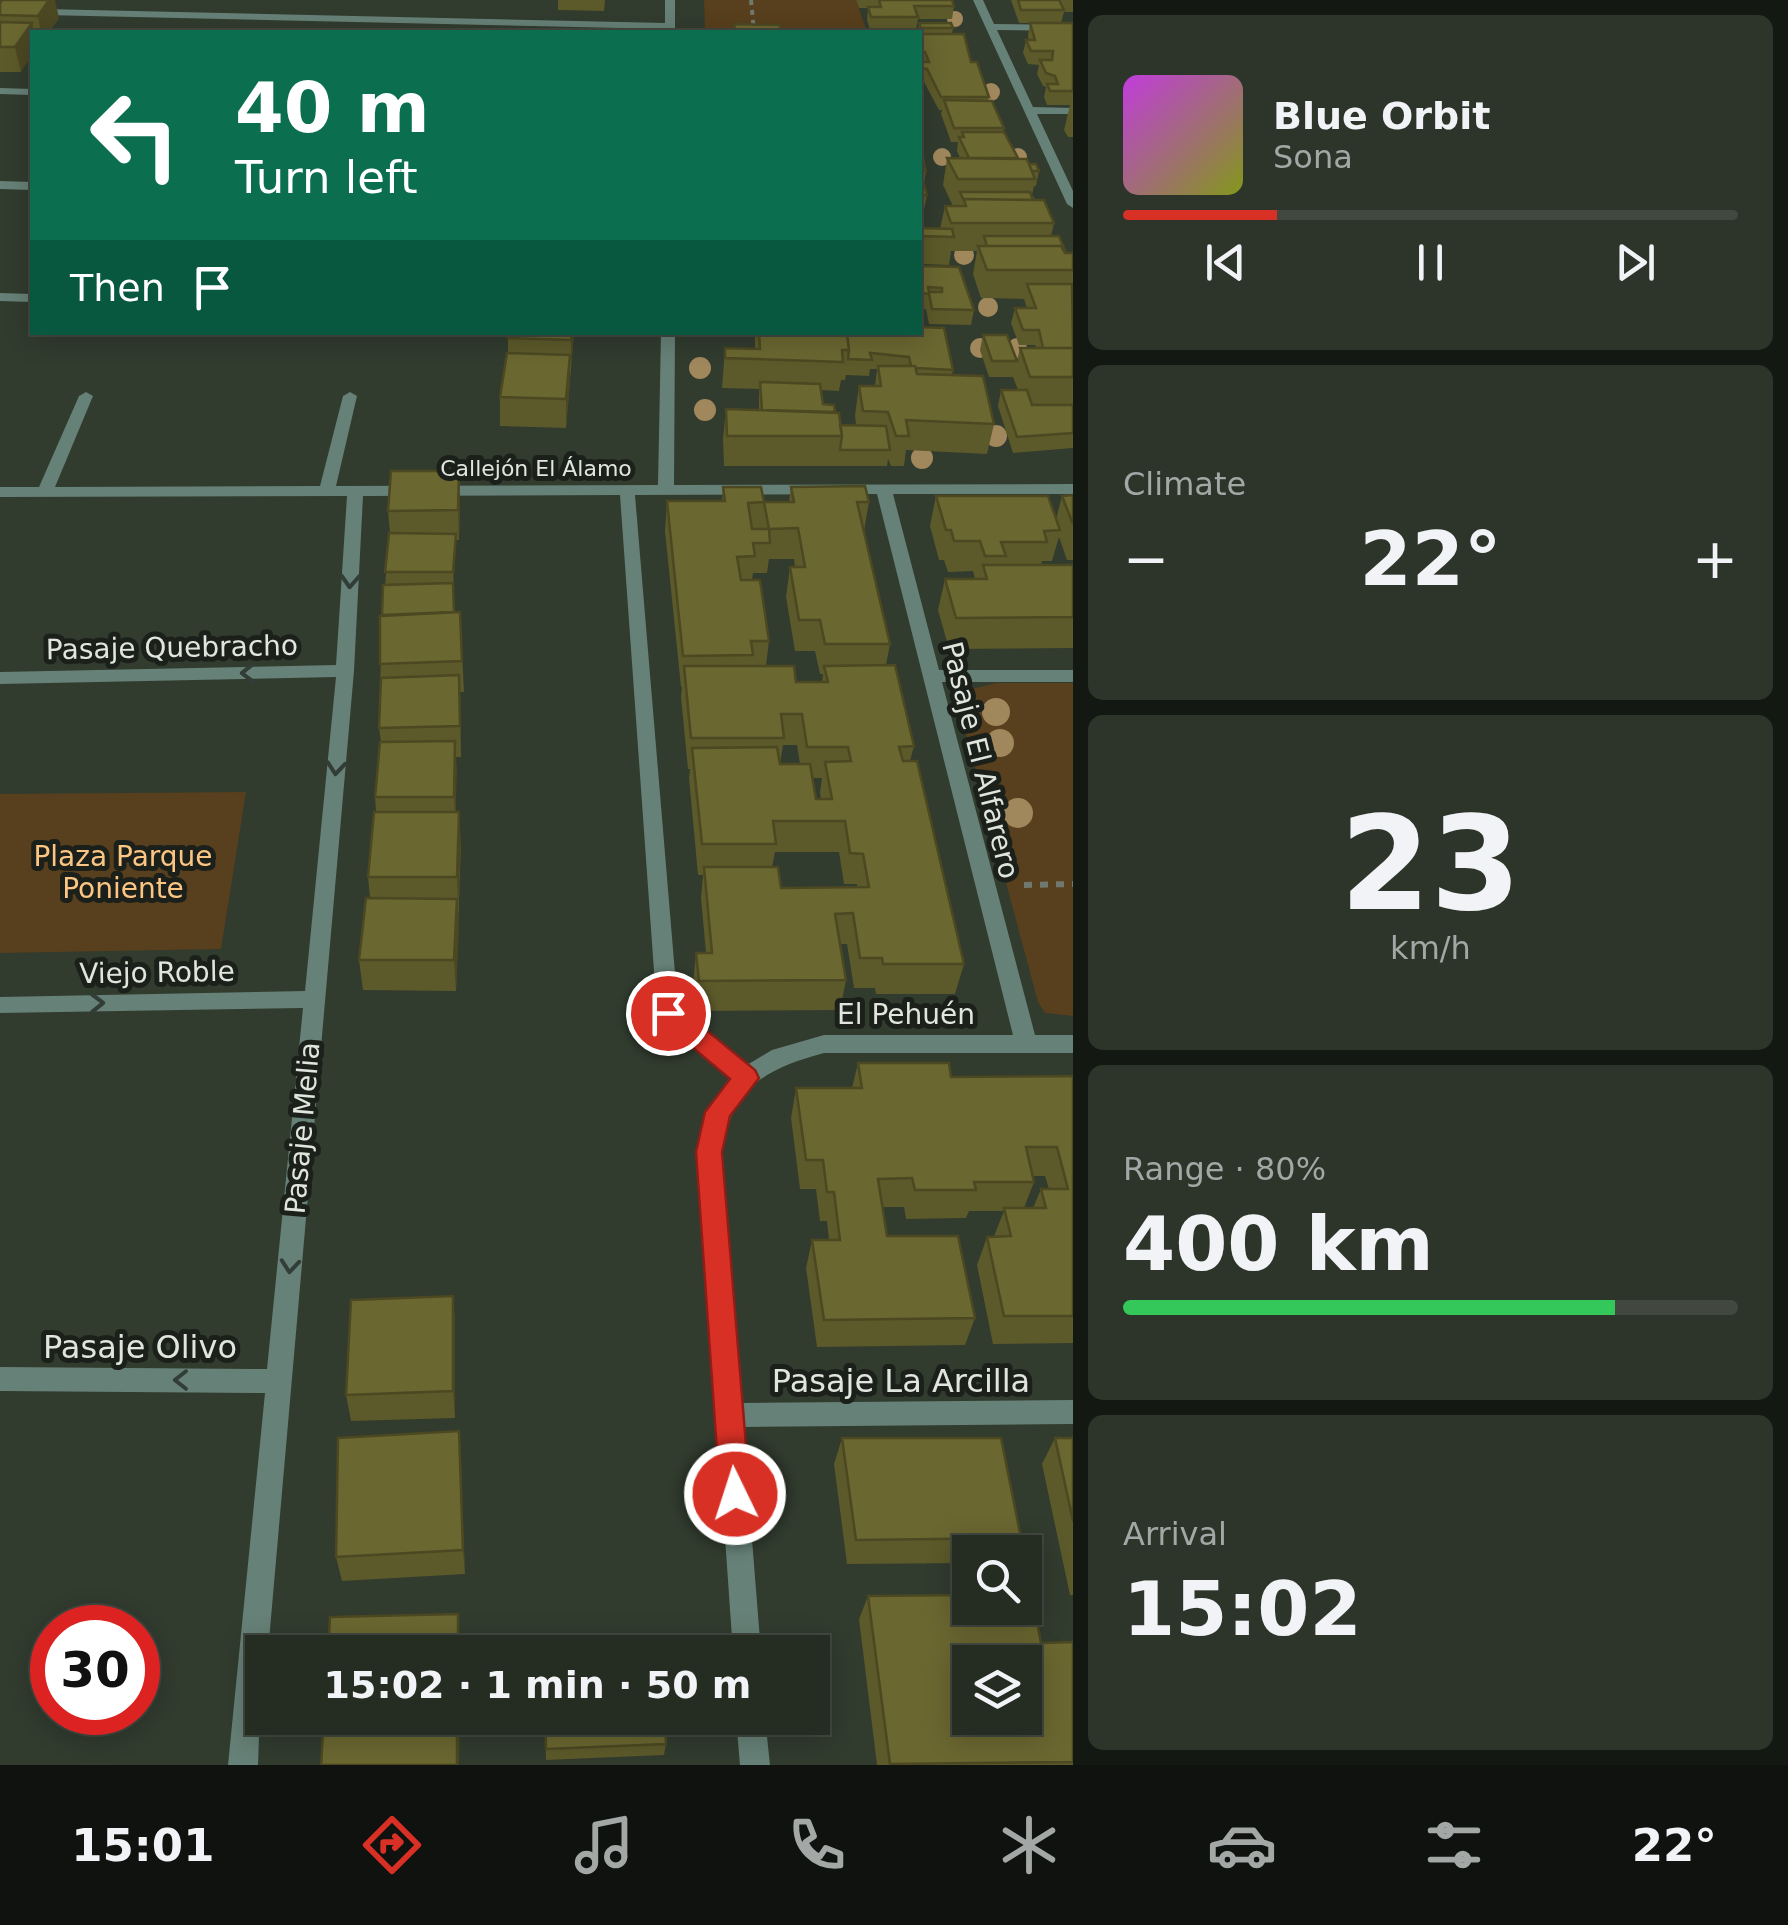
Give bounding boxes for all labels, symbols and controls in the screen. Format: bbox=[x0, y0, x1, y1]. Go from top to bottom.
text: 40 m bbox=[235, 67, 430, 149]
icon: left bbox=[70, 70, 200, 200]
text: Blue Orbit bbox=[1273, 94, 1490, 138]
text: Sona bbox=[1273, 138, 1353, 176]
text: Turn left bbox=[235, 151, 418, 204]
icon: previous bbox=[1198, 235, 1253, 290]
icon: pause bbox=[1403, 235, 1458, 290]
icon: next bbox=[1608, 235, 1663, 290]
icon: arrive bbox=[185, 260, 240, 315]
text: Then bbox=[70, 266, 165, 310]
street label: Callejón El Álamo bbox=[440, 456, 632, 481]
text: Climate bbox=[1123, 465, 1246, 503]
text: 22° bbox=[1360, 515, 1501, 603]
text: − bbox=[1123, 527, 1169, 591]
text: + bbox=[1692, 527, 1738, 591]
one-way arrow bbox=[340, 573, 361, 589]
street label: Pasaje Quebracho bbox=[46, 629, 298, 666]
street label: Pasaje El Alfarero bbox=[935, 638, 1026, 882]
one-way arrow bbox=[239, 662, 255, 683]
one-way arrow bbox=[326, 760, 348, 776]
text: 23 bbox=[1340, 788, 1521, 940]
park label: Plaza Parque Poniente bbox=[33, 840, 213, 905]
text: km/h bbox=[1390, 929, 1471, 967]
street label: Viejo Roble bbox=[79, 955, 235, 990]
pin bbox=[626, 971, 711, 1056]
icon: arrive bbox=[641, 986, 696, 1041]
one-way arrow bbox=[90, 992, 106, 1014]
street label: El Pehuén bbox=[837, 998, 975, 1031]
street label: Pasaje Melia bbox=[279, 1041, 326, 1215]
text: Range · 80% bbox=[1123, 1150, 1326, 1188]
text: 400 km bbox=[1123, 1200, 1434, 1288]
one-way arrow bbox=[279, 1258, 301, 1274]
street label: Pasaje Olivo bbox=[43, 1328, 237, 1366]
street label: Pasaje La Arcilla bbox=[772, 1362, 1030, 1400]
one-way arrow bbox=[173, 1369, 188, 1391]
position arrow bbox=[683, 1442, 787, 1546]
text: Arrival bbox=[1123, 1515, 1227, 1553]
map controls bbox=[952, 1535, 1042, 1735]
button: search bbox=[952, 1535, 1042, 1625]
text: 15:02 bbox=[1123, 1565, 1362, 1653]
speed limit sign: 30 bbox=[30, 1605, 160, 1735]
button: layers bbox=[952, 1645, 1042, 1735]
text: 15:02 · 1 min · 50 m bbox=[324, 1663, 751, 1707]
icon: directions bbox=[357, 1810, 427, 1880]
icon: music bbox=[569, 1810, 639, 1880]
icon: phone bbox=[782, 1810, 852, 1880]
icon: climate bbox=[994, 1810, 1064, 1880]
icon: car bbox=[1207, 1810, 1277, 1880]
icon: filters bbox=[1419, 1810, 1489, 1880]
text: 15:01 bbox=[71, 1819, 214, 1872]
text: 22° bbox=[1632, 1819, 1717, 1872]

